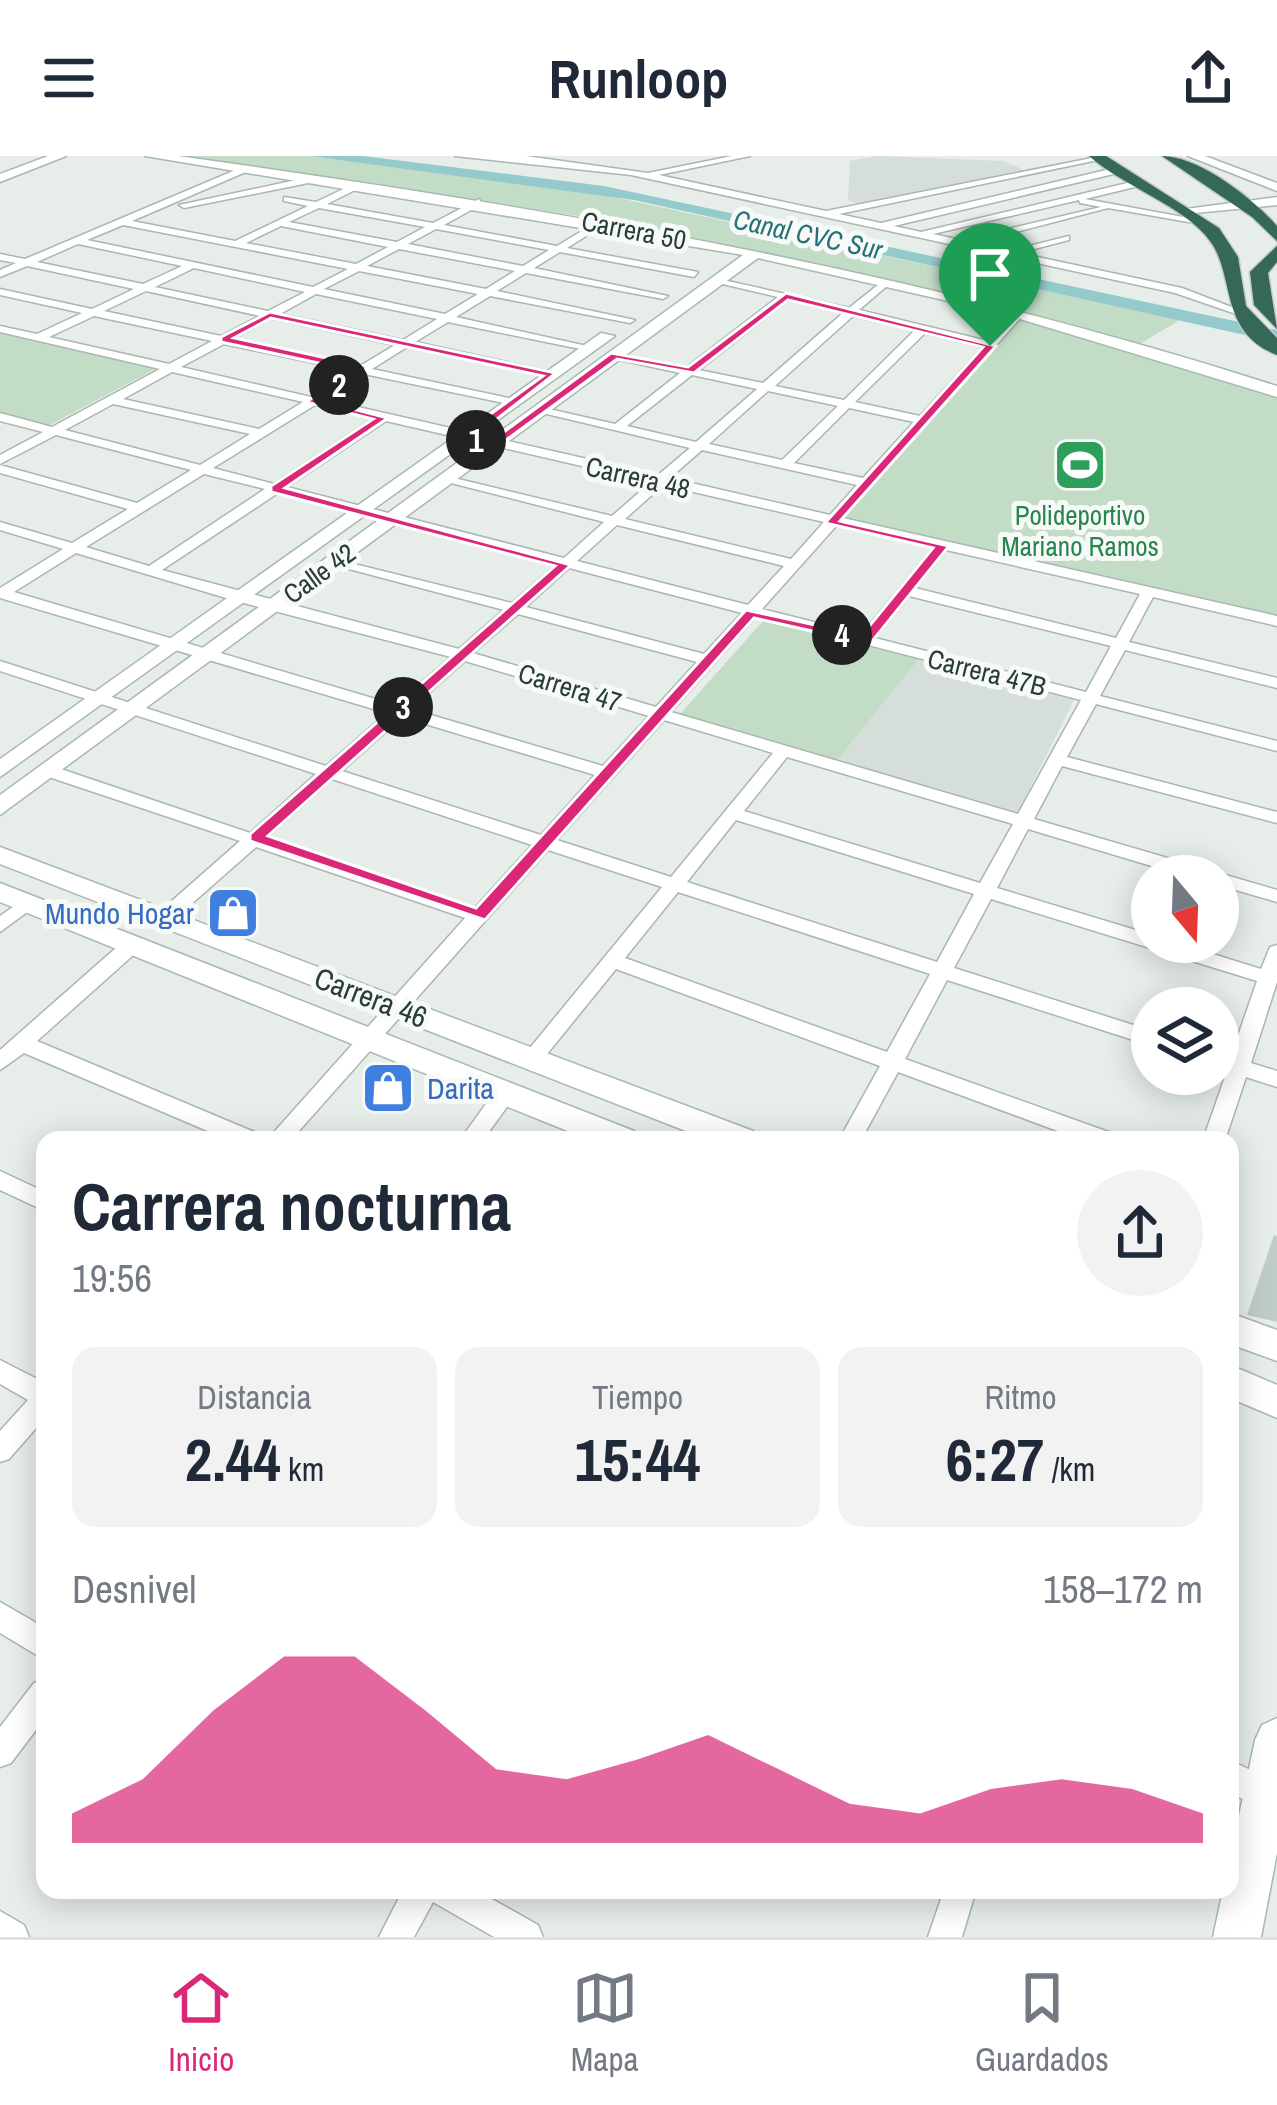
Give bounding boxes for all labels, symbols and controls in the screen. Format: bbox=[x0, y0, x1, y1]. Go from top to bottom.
text: Runloop bbox=[549, 42, 728, 115]
icon: menu bbox=[36, 45, 102, 111]
icon: share bbox=[1175, 45, 1241, 111]
water label: Canal CVC Sur bbox=[730, 201, 887, 268]
street label: Carrera 50 bbox=[579, 202, 689, 258]
pin bbox=[939, 223, 1041, 346]
icon: arrive bbox=[957, 241, 1023, 307]
pin: 2 bbox=[309, 355, 369, 415]
text: 2 bbox=[331, 363, 347, 407]
pin: 1 bbox=[446, 410, 506, 470]
text: 1 bbox=[468, 418, 484, 462]
sports icon: Polideportivo Mariano Ramos bbox=[1052, 437, 1108, 493]
street label: Carrera 48 bbox=[582, 448, 694, 506]
place label: Polideportivo Mariano Ramos bbox=[1001, 497, 1159, 564]
street label: Calle 42 bbox=[276, 535, 362, 611]
pin: 4 bbox=[812, 605, 872, 665]
text: 4 bbox=[834, 613, 850, 657]
street label: Carrera 47B bbox=[924, 640, 1050, 704]
street label: Carrera 47 bbox=[514, 654, 626, 720]
pin: 3 bbox=[373, 677, 433, 737]
text: 3 bbox=[395, 685, 411, 729]
north arrow bbox=[1131, 855, 1239, 963]
map controls bbox=[1131, 855, 1239, 1095]
shop icon: Mundo Hogar bbox=[205, 885, 261, 941]
place label: Mundo Hogar bbox=[45, 893, 195, 933]
street label: Carrera 46 bbox=[309, 957, 433, 1037]
button: layers bbox=[1131, 987, 1239, 1095]
shop icon: Darita bbox=[360, 1060, 416, 1116]
place label: Darita bbox=[427, 1068, 494, 1108]
text: Carrera nocturna bbox=[72, 1162, 511, 1251]
button: share bbox=[1077, 1170, 1203, 1296]
text: 19:56 bbox=[72, 1252, 152, 1304]
text: Distancia bbox=[197, 1375, 312, 1419]
text: Tiempo bbox=[592, 1375, 683, 1419]
text: Ritmo bbox=[984, 1375, 1057, 1419]
text: 2.44 bbox=[185, 1419, 281, 1500]
text: 15:44 bbox=[575, 1419, 700, 1500]
text: 6:27 bbox=[946, 1419, 1044, 1500]
text: km bbox=[281, 1447, 324, 1491]
text: /km bbox=[1044, 1447, 1095, 1491]
text: Desnivel bbox=[72, 1563, 196, 1615]
text: 158–172 m bbox=[1043, 1563, 1203, 1615]
tab: Inicio bbox=[168, 1965, 234, 2081]
tab: Mapa bbox=[571, 1965, 639, 2081]
tab: Guardados bbox=[975, 1965, 1109, 2081]

